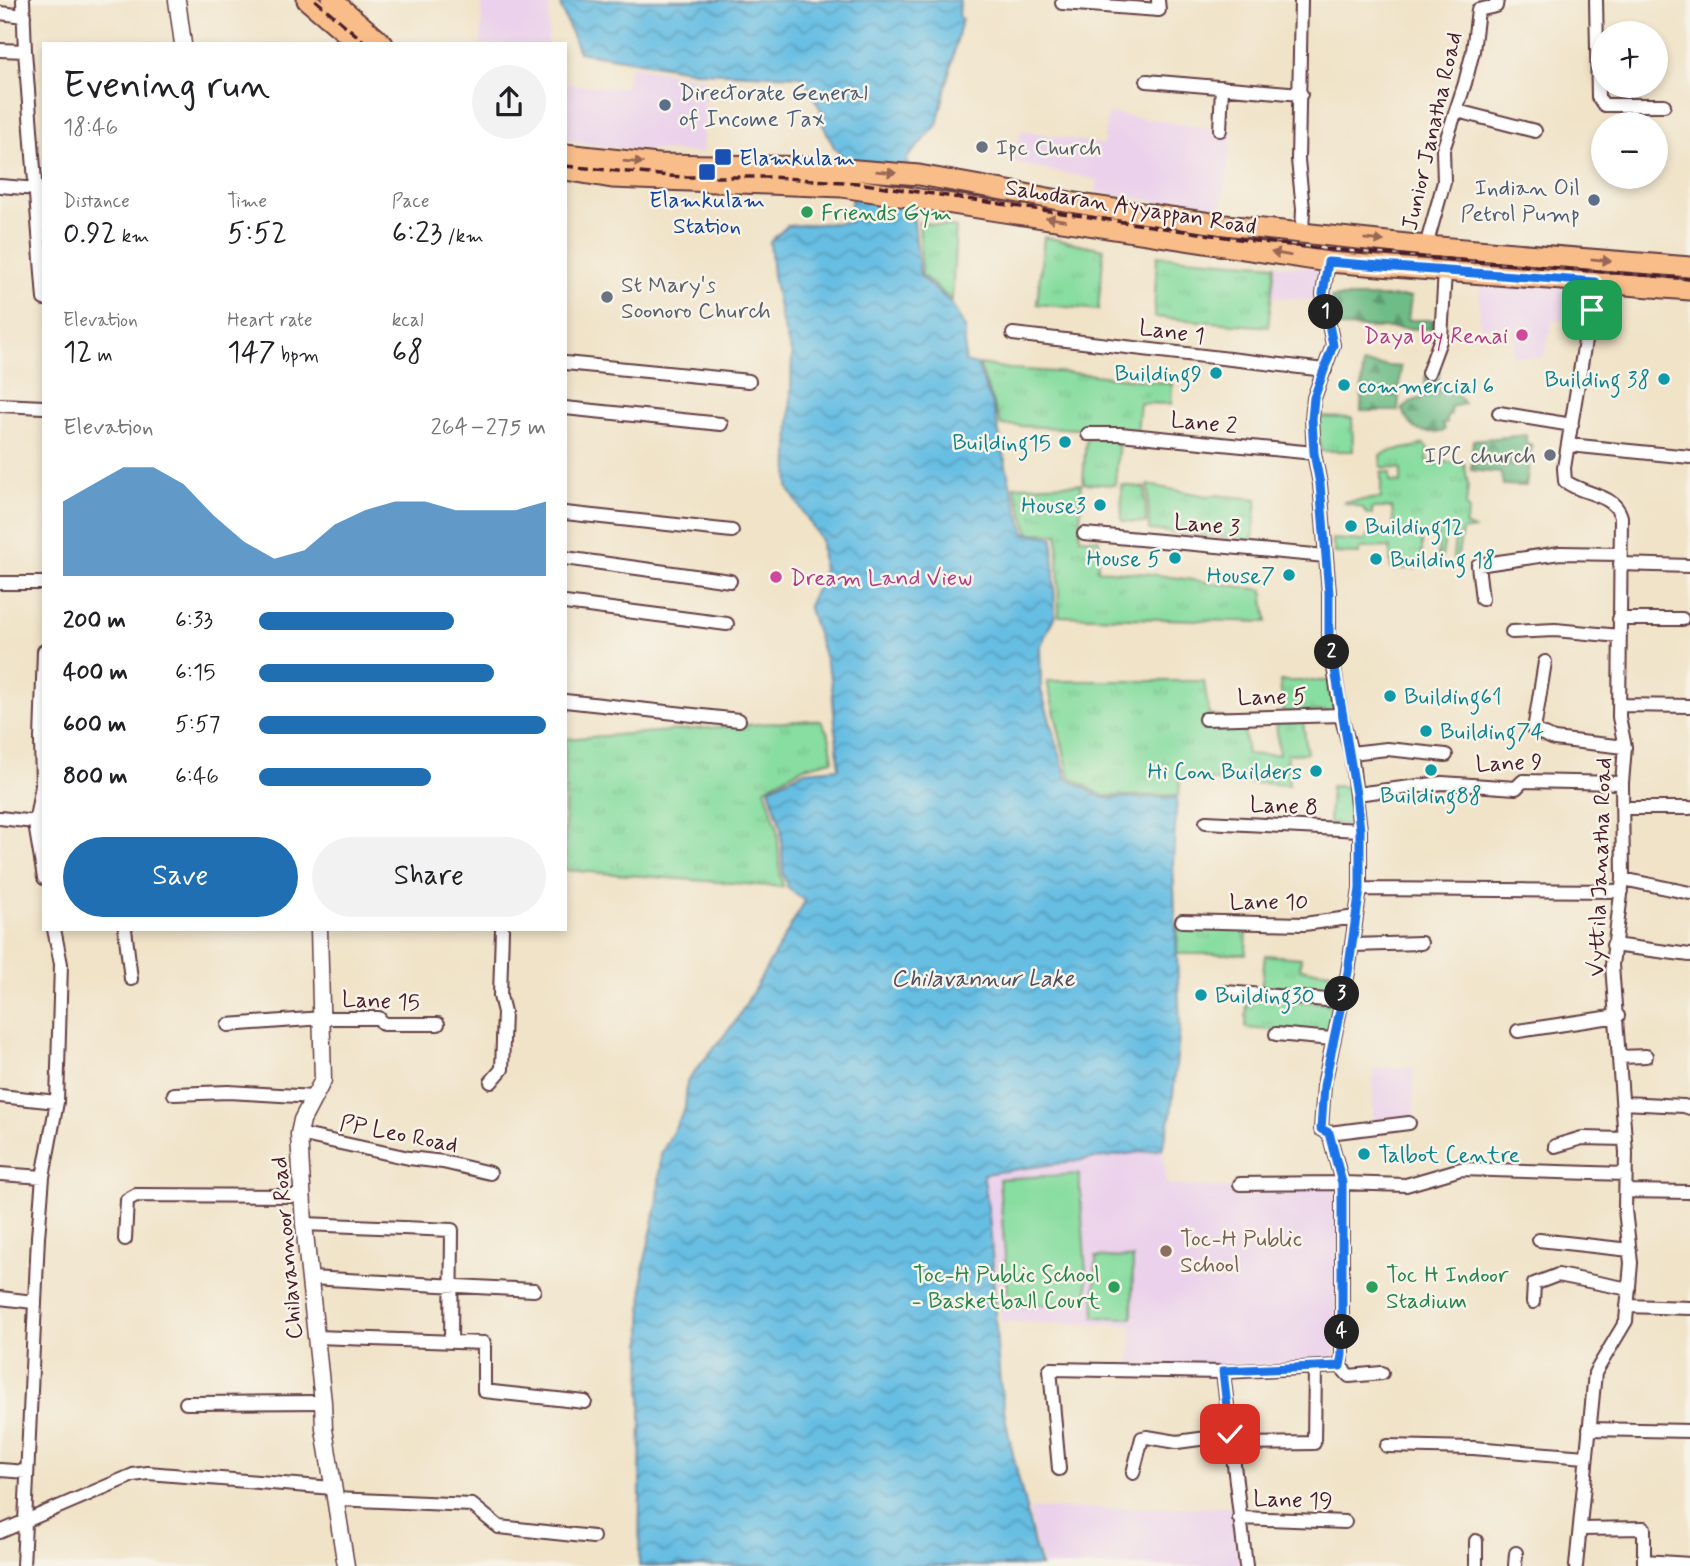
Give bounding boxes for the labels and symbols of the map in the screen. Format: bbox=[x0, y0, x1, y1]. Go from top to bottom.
street label: Junior Janatha Road bbox=[1396, 29, 1470, 234]
place label: Directorate General of Income Tax bbox=[679, 79, 868, 135]
marker: Directorate General of Income Tax bbox=[657, 97, 673, 113]
place label: Ipc Church bbox=[996, 134, 1102, 164]
marker: Ipc Church bbox=[974, 139, 990, 155]
place label: Elamkulam bbox=[739, 144, 855, 174]
marker: Elamkulam bbox=[713, 147, 733, 167]
one-way arrow bbox=[622, 157, 644, 168]
marker: Elamkulam Station bbox=[697, 162, 717, 182]
one-way arrow bbox=[875, 167, 897, 178]
street label: Sahodaran Ayyappan Road bbox=[1003, 173, 1259, 243]
place label: Indian Oil Petrol Pump bbox=[1461, 174, 1580, 230]
place label: Elamkulam Station bbox=[649, 186, 765, 242]
marker: Indian Oil Petrol Pump bbox=[1586, 192, 1602, 208]
place label: Friends Gym bbox=[821, 199, 952, 229]
marker: Friends Gym bbox=[799, 204, 815, 220]
one-way arrow bbox=[1045, 213, 1067, 224]
one-way arrow bbox=[1363, 235, 1385, 246]
one-way arrow bbox=[1269, 248, 1291, 259]
one-way arrow bbox=[1590, 254, 1612, 265]
place label: St Mary's Soonoro Church bbox=[621, 271, 771, 327]
pin bbox=[1562, 280, 1622, 340]
marker: St Mary's Soonoro Church bbox=[599, 289, 615, 305]
pin: 1 bbox=[1308, 294, 1344, 330]
street label: Lane 1 bbox=[1137, 314, 1206, 352]
place label: Daya by Renai bbox=[1364, 322, 1508, 352]
marker: Daya by Renai bbox=[1514, 327, 1530, 343]
place label: Building9 bbox=[1114, 360, 1202, 392]
marker: Building9 bbox=[1208, 365, 1224, 381]
place label: Building 38 bbox=[1545, 366, 1650, 398]
marker: Building 38 bbox=[1656, 371, 1672, 387]
place label: commercial 6 bbox=[1358, 372, 1494, 402]
marker: commercial 6 bbox=[1336, 377, 1352, 393]
street label: Lane 2 bbox=[1169, 406, 1239, 442]
place label: Building15 bbox=[952, 429, 1051, 461]
marker: Building15 bbox=[1057, 434, 1073, 450]
place label: IPC church bbox=[1424, 442, 1536, 472]
marker: IPC church bbox=[1542, 447, 1558, 463]
place label: House3 bbox=[1021, 492, 1086, 522]
marker: House3 bbox=[1092, 497, 1108, 513]
street label: Lane 3 bbox=[1173, 508, 1241, 544]
place label: Building12 bbox=[1365, 513, 1464, 545]
marker: Building12 bbox=[1343, 518, 1359, 534]
place label: House 5 bbox=[1087, 545, 1161, 575]
place label: Building 18 bbox=[1390, 546, 1495, 578]
marker: House 5 bbox=[1167, 550, 1183, 566]
marker: Building 18 bbox=[1368, 551, 1384, 567]
place label: House7 bbox=[1207, 562, 1275, 592]
place label: Dream Land View bbox=[790, 564, 972, 594]
marker: House7 bbox=[1281, 567, 1297, 583]
marker: Dream Land View bbox=[768, 569, 784, 585]
pin: 2 bbox=[1314, 634, 1350, 670]
street label: Lane 5 bbox=[1237, 682, 1307, 714]
place label: Building61 bbox=[1404, 683, 1502, 715]
marker: Building61 bbox=[1382, 688, 1398, 704]
place label: Building74 bbox=[1440, 718, 1544, 750]
marker: Building74 bbox=[1418, 723, 1434, 739]
street label: Lane 9 bbox=[1475, 748, 1543, 780]
street label: Vyttila Janatha Road bbox=[1582, 757, 1620, 977]
place label: Hi Con Builders bbox=[1147, 758, 1302, 788]
marker: Building88 bbox=[1423, 762, 1439, 778]
marker: Hi Con Builders bbox=[1308, 763, 1324, 779]
place label: Building88 bbox=[1380, 782, 1482, 814]
street label: Lane 8 bbox=[1249, 790, 1319, 824]
street label: Lane 10 bbox=[1230, 888, 1308, 918]
water label: Chilavannur Lake bbox=[891, 964, 1076, 995]
pin: 3 bbox=[1324, 976, 1360, 1012]
place label: Building30 bbox=[1215, 982, 1315, 1014]
street label: Lane 15 bbox=[341, 985, 421, 1019]
marker: Building30 bbox=[1193, 987, 1209, 1003]
street label: PP Leo Road bbox=[337, 1109, 460, 1161]
place label: Talbot Centre bbox=[1378, 1141, 1520, 1171]
marker: Talbot Centre bbox=[1356, 1146, 1372, 1162]
street label: Chilavannoor Road bbox=[265, 1155, 311, 1341]
place label: Toc-H Public School bbox=[1180, 1225, 1302, 1281]
marker: Toc-H Public School bbox=[1158, 1243, 1174, 1259]
place label: Toc-H Public School - Basketball Court bbox=[911, 1261, 1100, 1317]
place label: Toc H Indoor Stadium bbox=[1386, 1261, 1509, 1317]
marker: Toc-H Public School - Basketball Court bbox=[1106, 1279, 1122, 1295]
marker: Toc H Indoor Stadium bbox=[1364, 1279, 1380, 1295]
pin: 4 bbox=[1324, 1314, 1360, 1350]
pin bbox=[1200, 1404, 1260, 1464]
street label: Lane 19 bbox=[1253, 1485, 1333, 1517]

